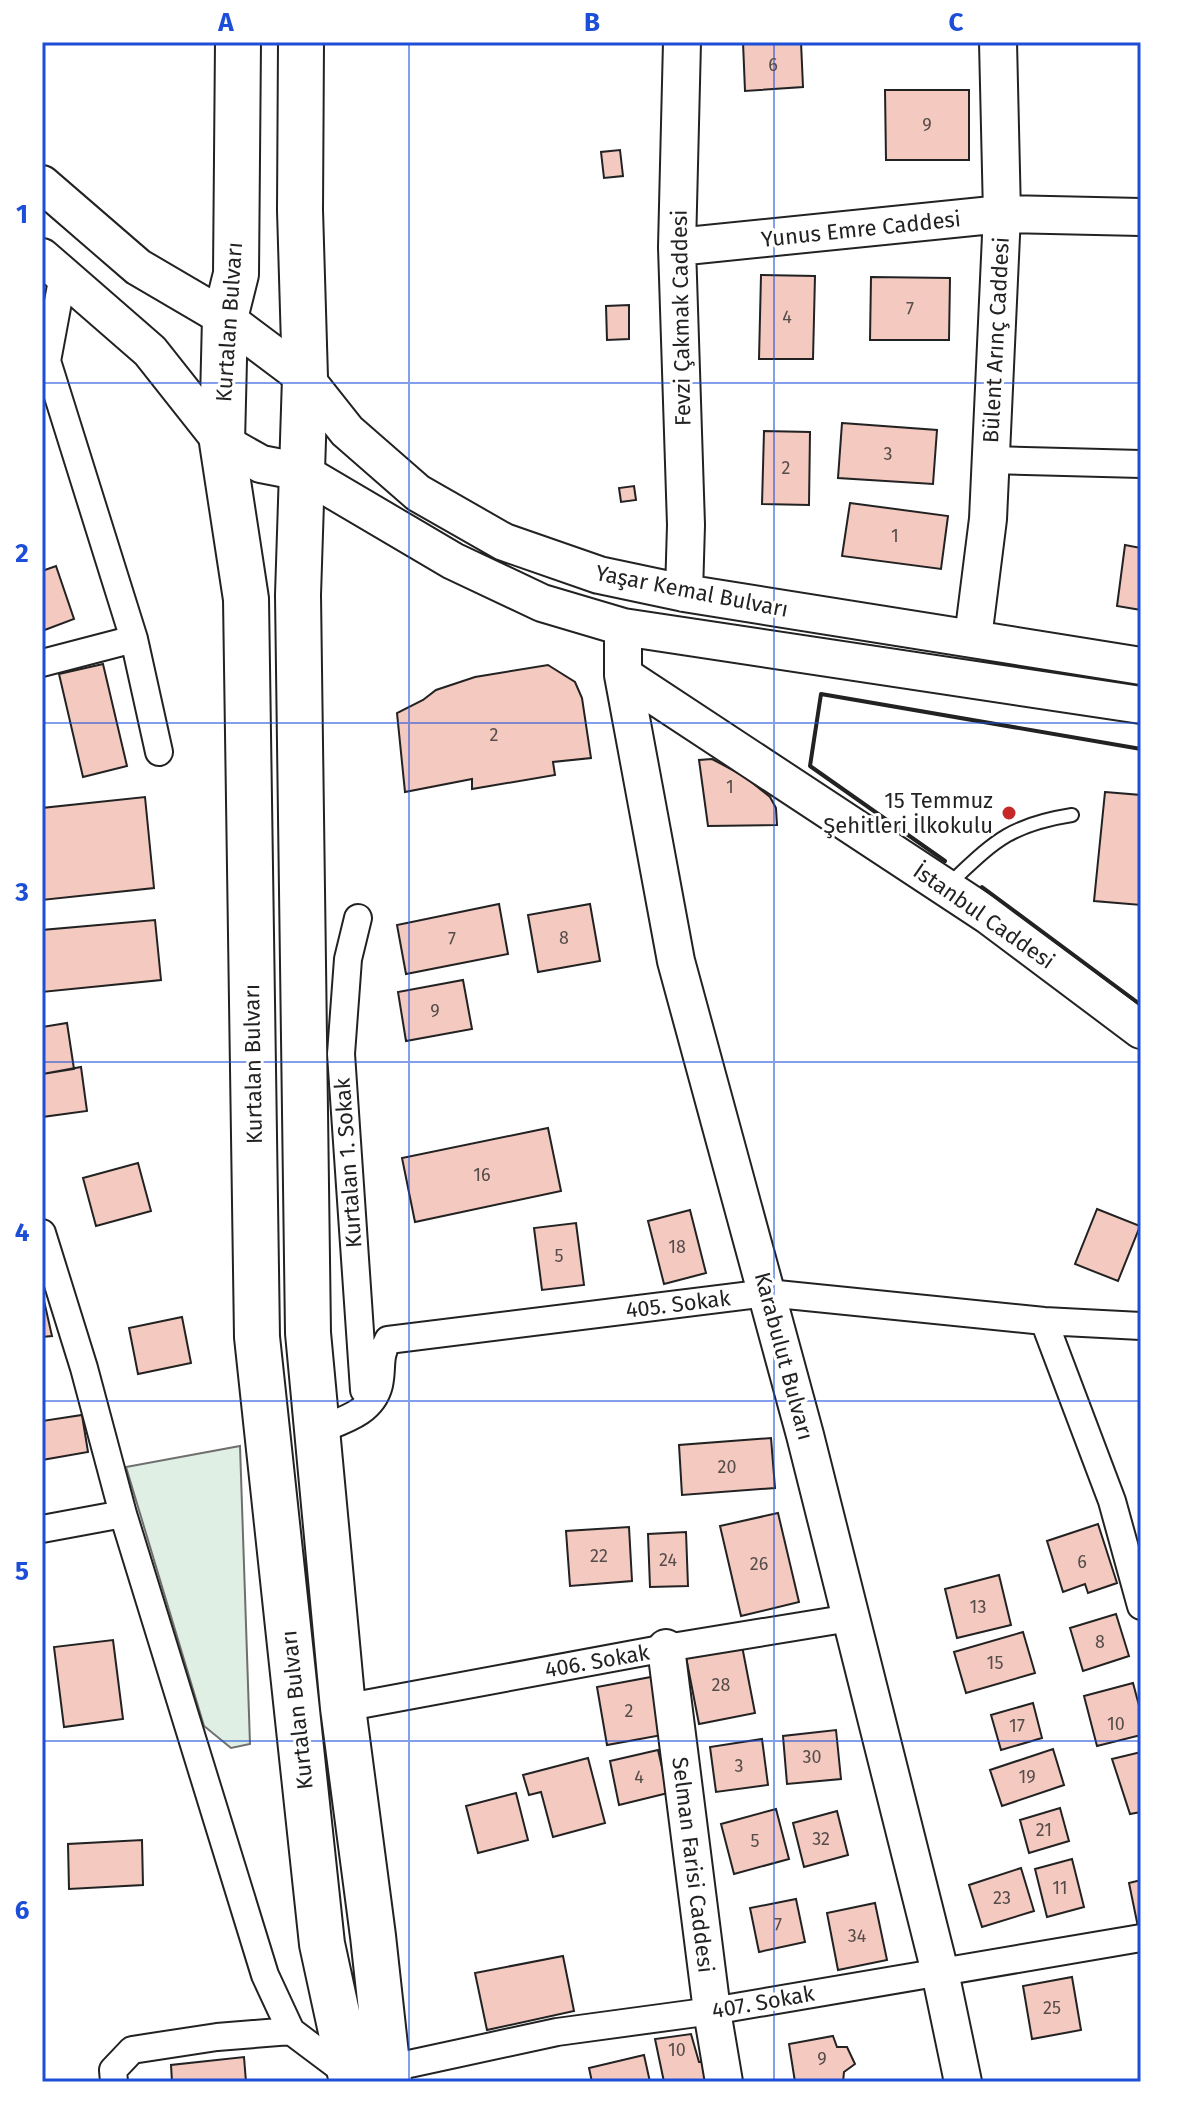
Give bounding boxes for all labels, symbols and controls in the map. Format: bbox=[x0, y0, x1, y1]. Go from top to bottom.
text: A bbox=[217, 7, 234, 38]
text: B bbox=[584, 7, 600, 38]
text: C bbox=[949, 7, 964, 38]
house number: 6 bbox=[768, 54, 778, 76]
house number: 9 bbox=[922, 114, 932, 136]
text: 1 bbox=[16, 199, 28, 230]
street label: Yunus Emre Caddesi bbox=[760, 205, 962, 253]
street label: Fevzi Çakmak Caddesi bbox=[666, 210, 697, 426]
street label: Bülent Arınç Caddesi bbox=[977, 236, 1015, 444]
street label: Kurtalan Bulvarı bbox=[210, 241, 248, 403]
house number: 7 bbox=[906, 298, 914, 320]
house number: 4 bbox=[782, 306, 792, 328]
house number: 3 bbox=[884, 443, 892, 465]
house number: 2 bbox=[782, 457, 791, 479]
house number: 1 bbox=[891, 525, 899, 547]
text: 2 bbox=[15, 538, 29, 569]
street label: Yaşar Kemal Bulvarı bbox=[593, 559, 791, 623]
house number: 2 bbox=[490, 724, 499, 746]
house number: 1 bbox=[726, 776, 734, 798]
place label: 15 Temmuz Şehitleri İlkokulu bbox=[823, 787, 993, 839]
marker: 15 Temmuz Şehitleri İlkokulu bbox=[1000, 804, 1018, 822]
street label: İstanbul Caddesi bbox=[908, 857, 1060, 975]
text: 3 bbox=[14, 877, 29, 908]
house number: 8 bbox=[559, 927, 569, 949]
house number: 7 bbox=[448, 928, 456, 950]
street label: Kurtalan Bulvarı bbox=[238, 984, 268, 1144]
house number: 9 bbox=[430, 1000, 440, 1022]
street label: Kurtalan 1. Sokak bbox=[329, 1076, 367, 1249]
house number: 16 bbox=[473, 1164, 491, 1186]
text: 4 bbox=[15, 1217, 30, 1248]
house number: 18 bbox=[668, 1236, 686, 1258]
house number: 5 bbox=[554, 1245, 564, 1267]
street label: Karabulut Bulvarı bbox=[749, 1269, 819, 1443]
street label: 405. Sokak bbox=[624, 1284, 733, 1324]
house number: 20 bbox=[718, 1456, 736, 1478]
house number: 22 bbox=[590, 1545, 608, 1567]
house number: 24 bbox=[659, 1549, 677, 1571]
house number: 6 bbox=[1077, 1551, 1087, 1573]
house number: 26 bbox=[750, 1553, 768, 1575]
text: 5 bbox=[15, 1556, 29, 1587]
house number: 13 bbox=[970, 1596, 986, 1618]
street label: Kurtalan Bulvarı bbox=[275, 1629, 319, 1791]
house number: 8 bbox=[1095, 1631, 1105, 1653]
street label: 406. Sokak bbox=[543, 1638, 652, 1683]
house number: 15 bbox=[987, 1652, 1003, 1674]
house number: 28 bbox=[712, 1674, 730, 1696]
house number: 2 bbox=[625, 1700, 634, 1722]
house number: 10 bbox=[1107, 1713, 1125, 1735]
house number: 17 bbox=[1009, 1715, 1025, 1737]
house number: 30 bbox=[802, 1746, 822, 1768]
house number: 3 bbox=[735, 1755, 743, 1777]
street label: Selman Farisi Caddesi bbox=[666, 1756, 720, 1974]
house number: 4 bbox=[634, 1766, 644, 1788]
house number: 19 bbox=[1018, 1766, 1036, 1788]
house number: 21 bbox=[1036, 1819, 1052, 1841]
house number: 32 bbox=[812, 1828, 830, 1850]
house number: 5 bbox=[750, 1830, 760, 1852]
house number: 11 bbox=[1052, 1877, 1068, 1899]
house number: 23 bbox=[993, 1887, 1011, 1909]
text: 6 bbox=[15, 1895, 30, 1926]
house number: 7 bbox=[774, 1914, 782, 1936]
house number: 34 bbox=[848, 1925, 867, 1947]
street label: 407. Sokak bbox=[710, 1980, 817, 2024]
house number: 25 bbox=[1043, 1997, 1061, 2019]
house number: 10 bbox=[668, 2039, 686, 2061]
house number: 9 bbox=[817, 2048, 827, 2070]

